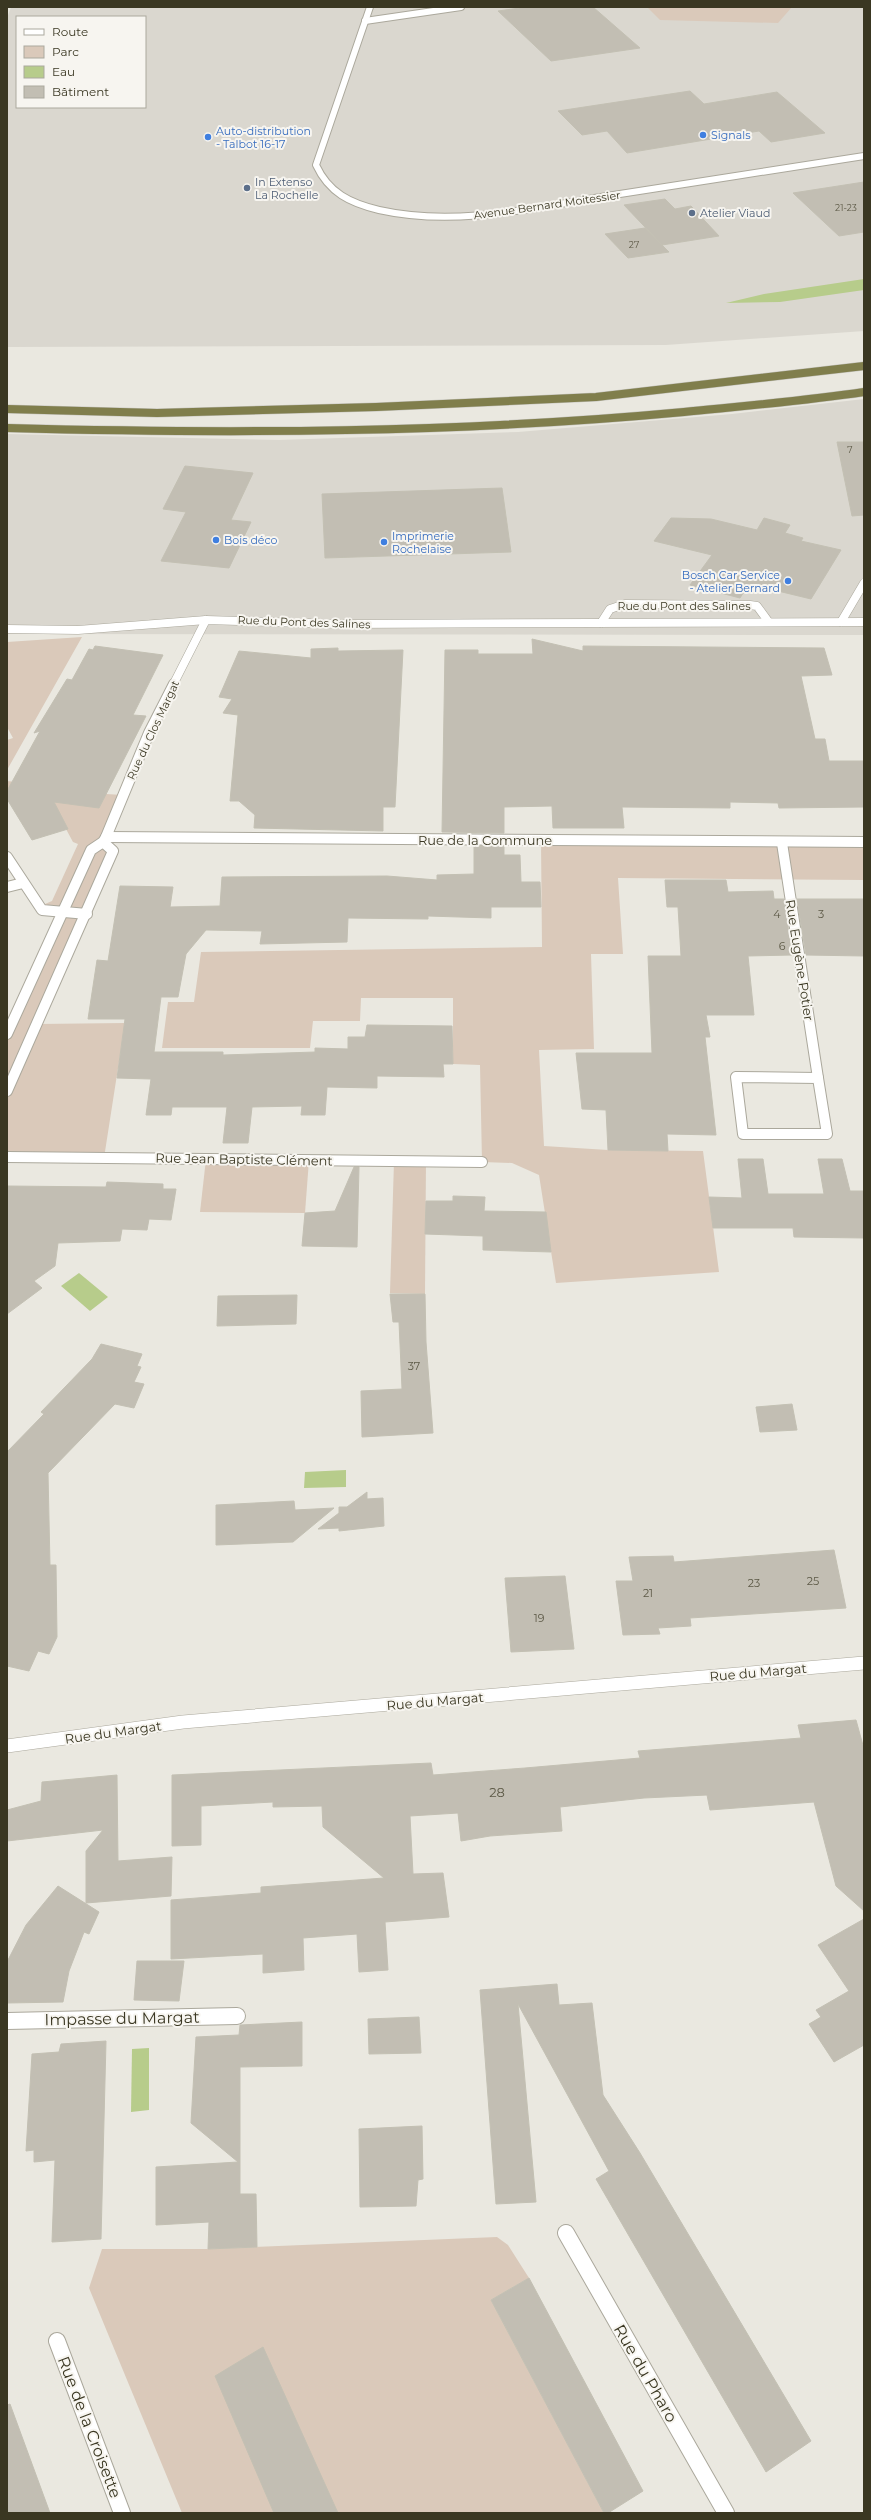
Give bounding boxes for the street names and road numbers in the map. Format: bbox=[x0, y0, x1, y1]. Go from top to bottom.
street label: Avenue Bernard Moitessier bbox=[473, 188, 621, 222]
street label: Rue du Pont des Salines bbox=[617, 599, 751, 613]
street label: Rue du Pont des Salines bbox=[237, 613, 371, 631]
street label: Rue du Clos Margat bbox=[124, 677, 182, 782]
street label: Rue de la Commune bbox=[418, 832, 552, 848]
street label: Rue Eugène Potier bbox=[783, 898, 817, 1022]
street label: Rue Jean Baptiste Clément bbox=[155, 1149, 333, 1169]
street label: Rue du Margat bbox=[709, 1660, 807, 1684]
street label: Rue du Margat bbox=[386, 1689, 484, 1713]
street label: Rue du Margat bbox=[64, 1717, 162, 1747]
street label: Impasse du Margat bbox=[44, 2008, 200, 2029]
street label: Rue du Pharo bbox=[610, 2321, 681, 2426]
street label: Rue de la Croisette bbox=[54, 2354, 125, 2501]

